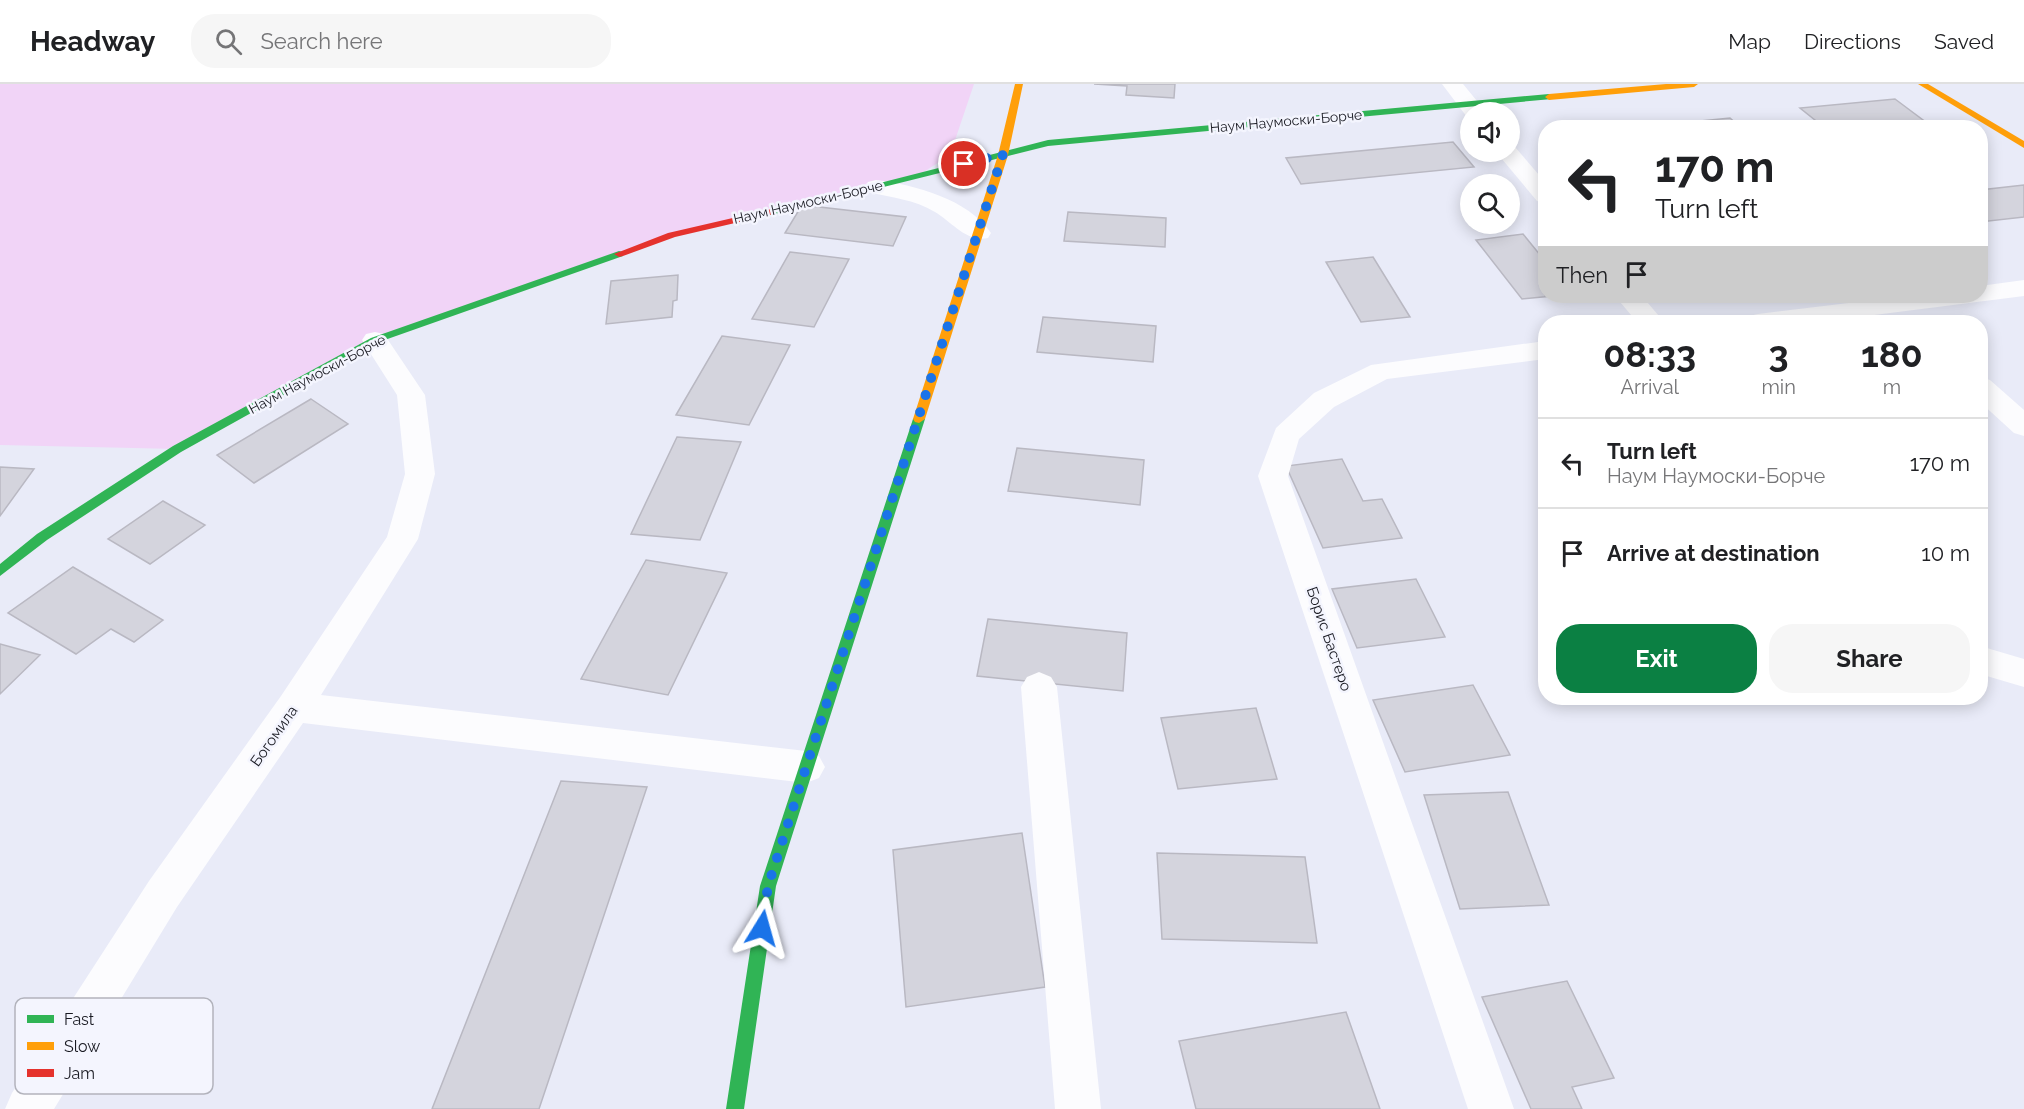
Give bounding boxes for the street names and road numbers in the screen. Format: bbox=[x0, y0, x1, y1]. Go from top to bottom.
street label: Наум Наумоски-Борче bbox=[1209, 106, 1363, 136]
street label: Наум Наумоски-Борче bbox=[732, 177, 884, 227]
street label: Наум Наумоски-Борче bbox=[246, 331, 388, 417]
street label: Борис Бастеро bbox=[1303, 584, 1355, 694]
street label: Богомила bbox=[247, 702, 301, 770]

